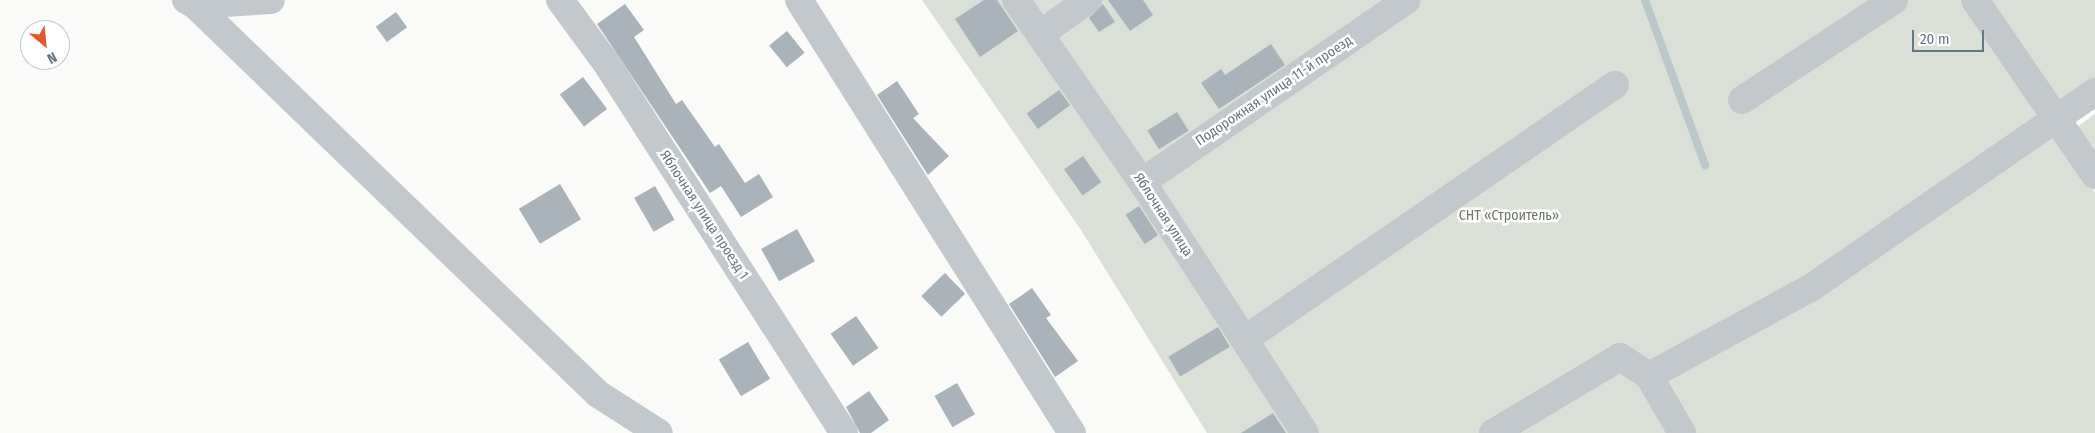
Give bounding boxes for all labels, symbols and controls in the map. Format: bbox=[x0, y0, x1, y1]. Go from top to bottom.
north arrow bbox=[20, 20, 70, 70]
scale bar bbox=[1915, 20, 1988, 52]
text: 20 m bbox=[1920, 30, 1950, 48]
street label: Подорожная улица 11-й проезд bbox=[1193, 32, 1355, 150]
text: N bbox=[44, 48, 60, 67]
street label: Яблочная улица проезд 1 bbox=[656, 148, 752, 282]
street label: Яблочная улица bbox=[1130, 170, 1196, 260]
park label: СНТ «Строитель» bbox=[1459, 208, 1559, 224]

